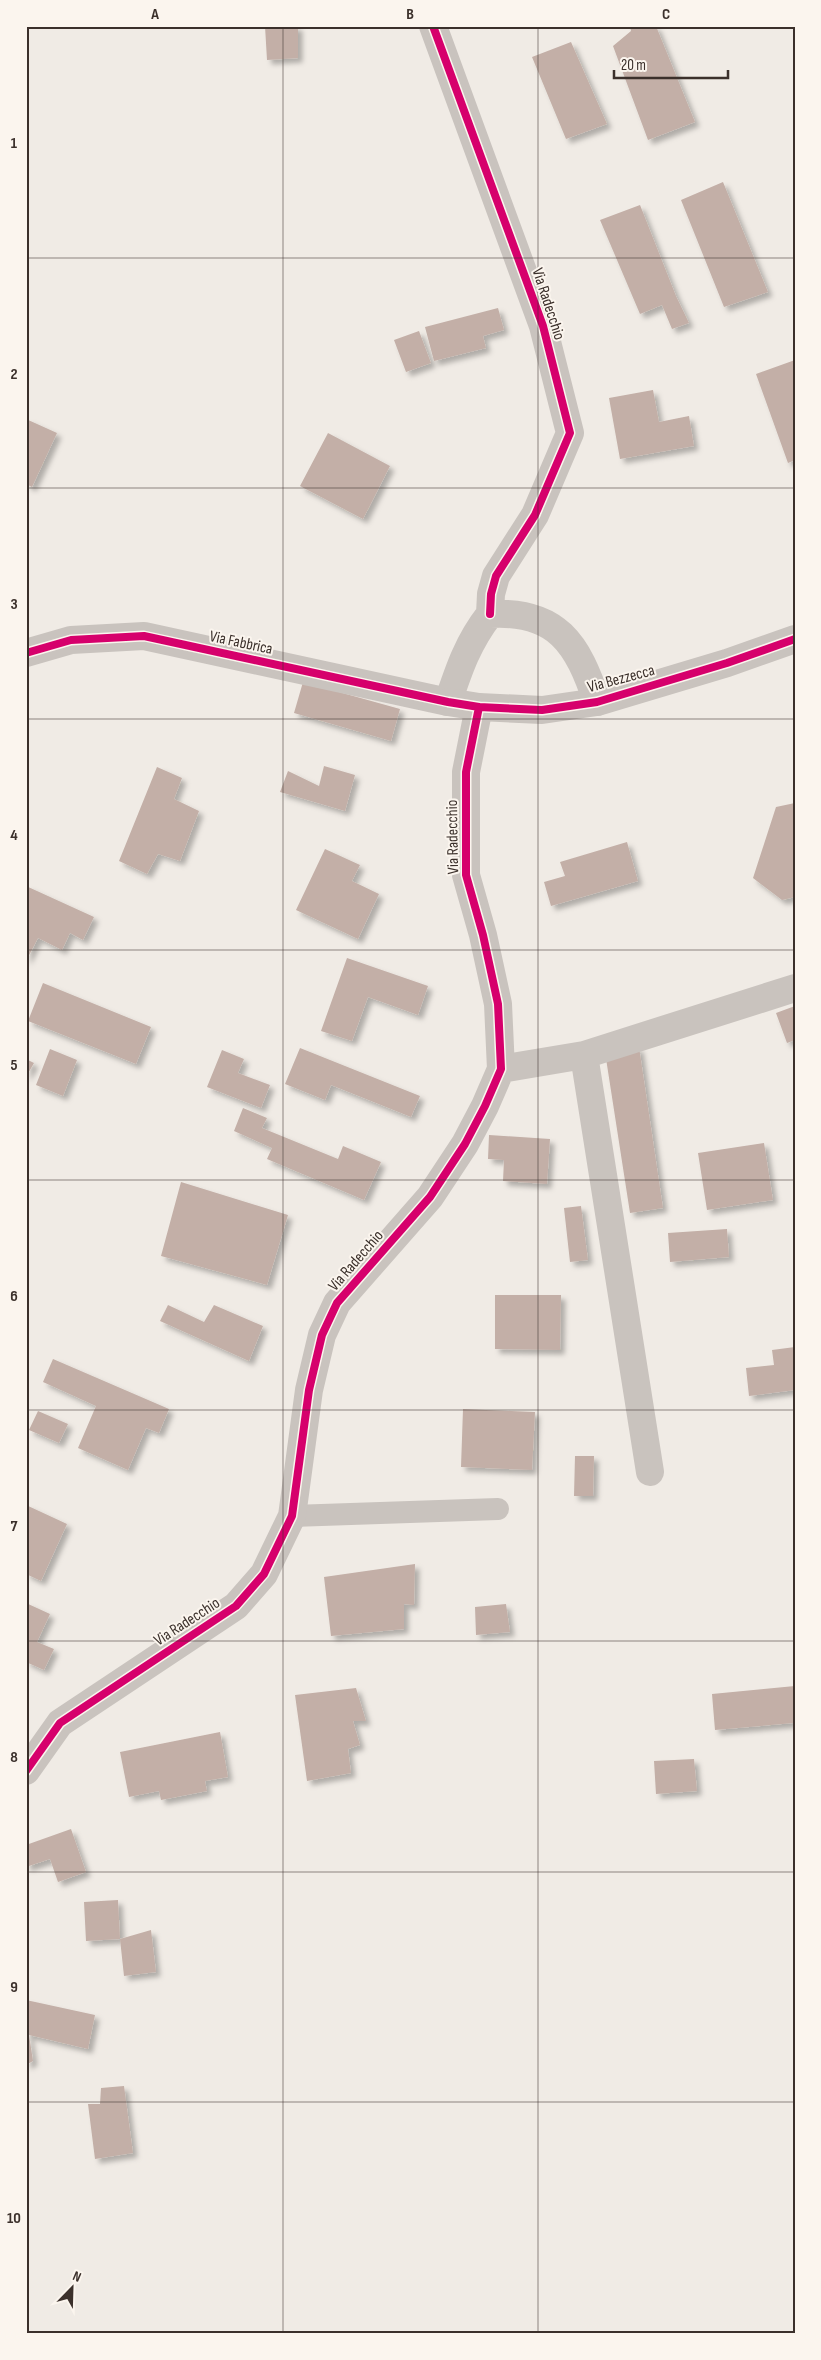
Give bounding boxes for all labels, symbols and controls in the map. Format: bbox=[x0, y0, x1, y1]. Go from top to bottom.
text: A bbox=[150, 5, 159, 24]
text: B bbox=[406, 5, 414, 24]
text: C bbox=[662, 5, 670, 24]
scale bar bbox=[614, 48, 727, 80]
text: 20 m bbox=[621, 56, 646, 75]
text: 1 bbox=[11, 134, 18, 153]
street label: Via Radecchio bbox=[527, 266, 569, 342]
text: 2 bbox=[10, 365, 18, 384]
text: 3 bbox=[10, 595, 18, 614]
street label: Via Fabbrica bbox=[208, 627, 274, 659]
street label: Via Bezzecca bbox=[585, 661, 657, 697]
street label: Via Radecchio bbox=[443, 800, 463, 874]
text: 4 bbox=[10, 826, 18, 845]
text: 5 bbox=[10, 1056, 18, 1075]
street label: Via Radecchio bbox=[324, 1227, 388, 1295]
text: 6 bbox=[10, 1287, 18, 1306]
text: 7 bbox=[11, 1517, 18, 1536]
street label: Via Radecchio bbox=[151, 1594, 223, 1650]
text: 8 bbox=[10, 1748, 18, 1767]
text: 9 bbox=[10, 1978, 18, 1997]
text: 10 bbox=[7, 2209, 21, 2228]
north arrow bbox=[48, 2262, 98, 2312]
text: N bbox=[70, 2267, 84, 2286]

